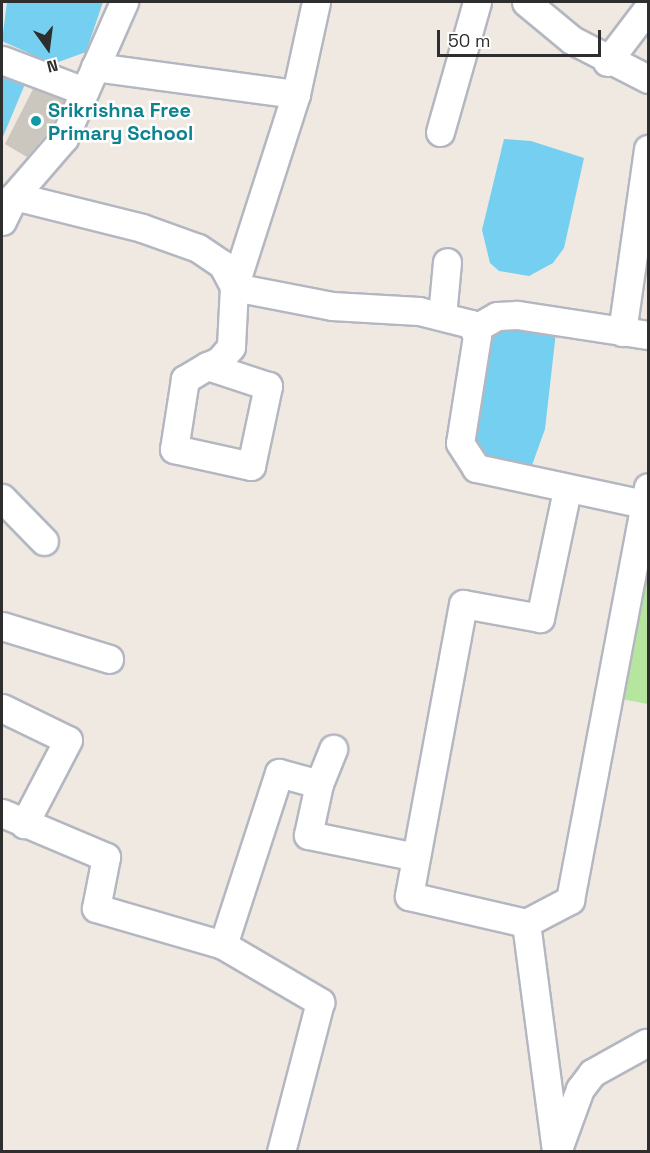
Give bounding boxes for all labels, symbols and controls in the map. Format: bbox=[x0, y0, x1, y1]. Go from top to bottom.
north arrow bbox=[18, 18, 78, 78]
scale bar bbox=[440, 18, 604, 56]
text: 50 m bbox=[448, 29, 490, 52]
text: N bbox=[45, 54, 60, 77]
place label: Srikrishna Free Primary School bbox=[48, 98, 193, 145]
marker: Srikrishna Free Primary School bbox=[29, 114, 43, 128]

